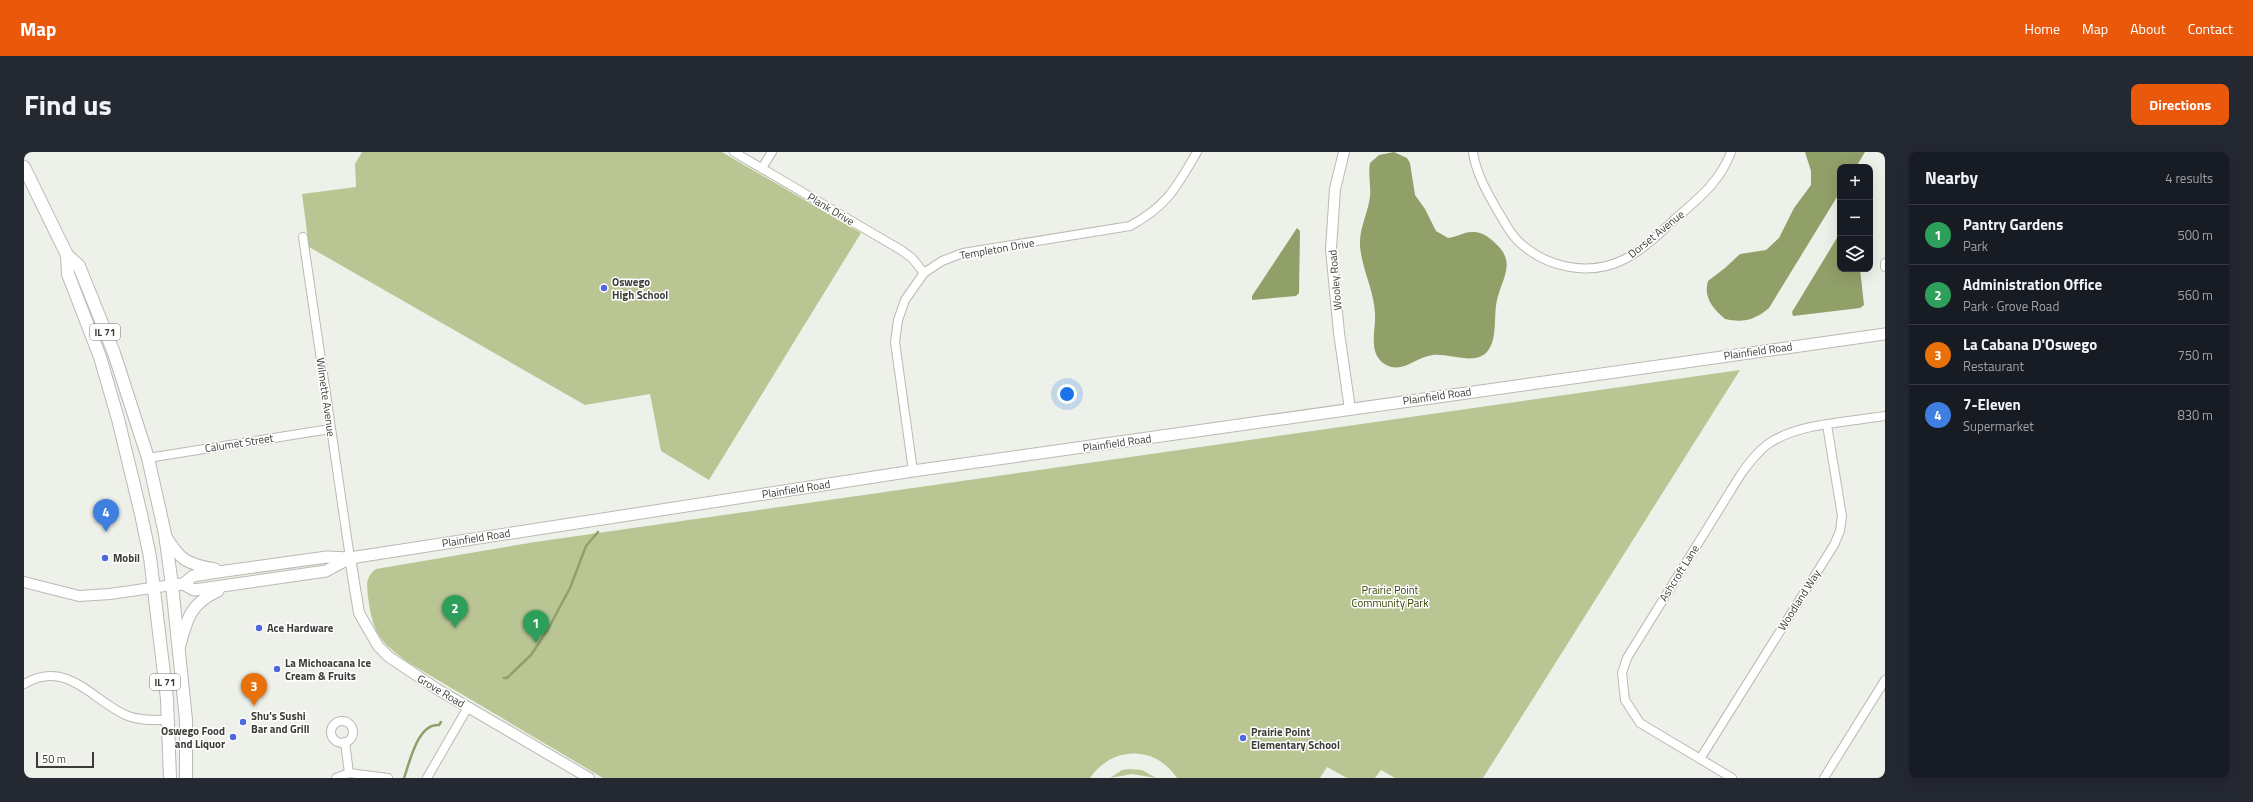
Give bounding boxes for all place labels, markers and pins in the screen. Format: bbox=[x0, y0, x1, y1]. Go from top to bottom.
place label: Oswego High School bbox=[612, 274, 668, 303]
marker: Oswego High School bbox=[599, 283, 609, 293]
pin: 4 bbox=[93, 499, 119, 532]
place label: Mobil bbox=[113, 550, 140, 566]
marker: Mobil bbox=[100, 553, 110, 563]
pin: 2 bbox=[442, 595, 468, 628]
pin: 1 bbox=[523, 610, 549, 643]
place label: Ace Hardware bbox=[267, 620, 334, 636]
marker: Ace Hardware bbox=[254, 623, 264, 633]
place label: La Michoacana Ice Cream & Fruits bbox=[285, 655, 372, 684]
marker: La Michoacana Ice Cream & Fruits bbox=[272, 664, 282, 674]
pin: 3 bbox=[241, 673, 267, 706]
place label: Shu's Sushi Bar and Grill bbox=[251, 708, 310, 737]
marker: Shu's Sushi Bar and Grill bbox=[238, 717, 248, 727]
place label: Oswego Food and Liquor bbox=[161, 723, 225, 752]
place label: Prairie Point Elementary School bbox=[1251, 724, 1340, 753]
marker: Oswego Food and Liquor bbox=[228, 732, 238, 742]
marker: Prairie Point Elementary School bbox=[1238, 733, 1248, 743]

